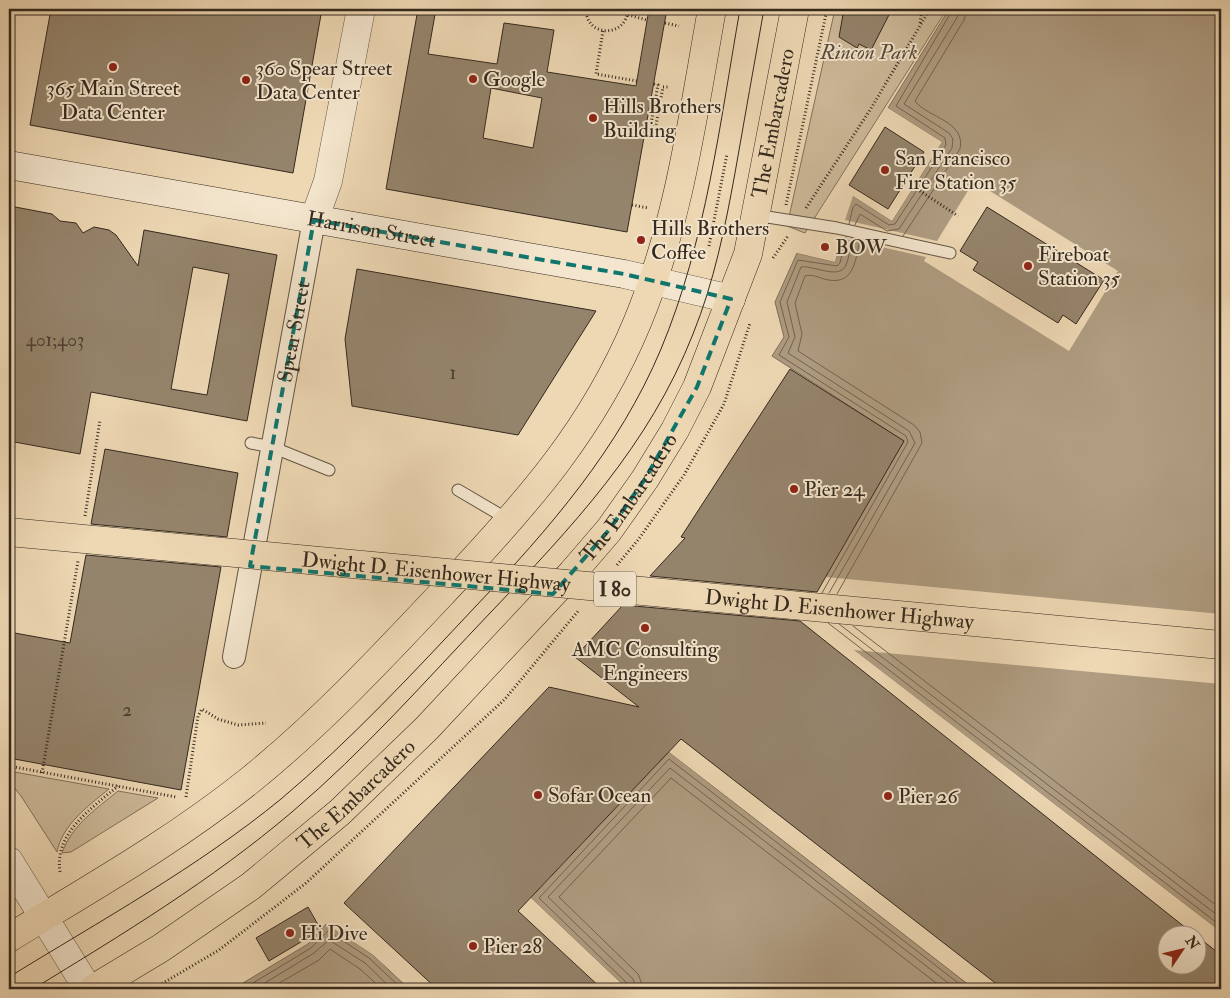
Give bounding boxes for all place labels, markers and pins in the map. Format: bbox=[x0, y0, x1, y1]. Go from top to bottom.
place label: 360 Spear Street Data Center bbox=[256, 55, 393, 106]
marker: 365 Main Street Data Center bbox=[107, 61, 119, 73]
place label: Google bbox=[483, 66, 546, 93]
marker: Google bbox=[467, 73, 479, 85]
marker: 360 Spear Street Data Center bbox=[240, 74, 252, 86]
place label: 365 Main Street Data Center bbox=[47, 75, 179, 126]
place label: Hills Brothers Building bbox=[603, 93, 721, 144]
marker: Hills Brothers Building bbox=[587, 112, 599, 124]
place label: San Francisco Fire Station 35 bbox=[895, 145, 1017, 196]
marker: San Francisco Fire Station 35 bbox=[879, 164, 891, 176]
place label: Hills Brothers Coffee bbox=[651, 215, 769, 266]
marker: Hills Brothers Coffee bbox=[635, 234, 647, 246]
place label: BOW bbox=[835, 234, 887, 261]
marker: BOW bbox=[819, 241, 831, 253]
place label: Fireboat Station 35 bbox=[1038, 241, 1121, 292]
marker: Fireboat Station 35 bbox=[1022, 260, 1034, 272]
place label: Pier 24 bbox=[804, 476, 866, 503]
marker: Pier 24 bbox=[788, 483, 800, 495]
marker: AMC Consulting Engineers bbox=[639, 622, 651, 634]
place label: AMC Consulting Engineers bbox=[571, 636, 719, 687]
place label: Sofar Ocean bbox=[548, 782, 651, 809]
place label: Pier 26 bbox=[898, 783, 959, 810]
marker: Sofar Ocean bbox=[532, 789, 544, 801]
marker: Pier 26 bbox=[882, 790, 894, 802]
place label: Hi Dive bbox=[300, 920, 368, 947]
marker: Hi Dive bbox=[284, 927, 296, 939]
place label: Pier 28 bbox=[483, 933, 542, 960]
marker: Pier 28 bbox=[467, 940, 479, 952]

